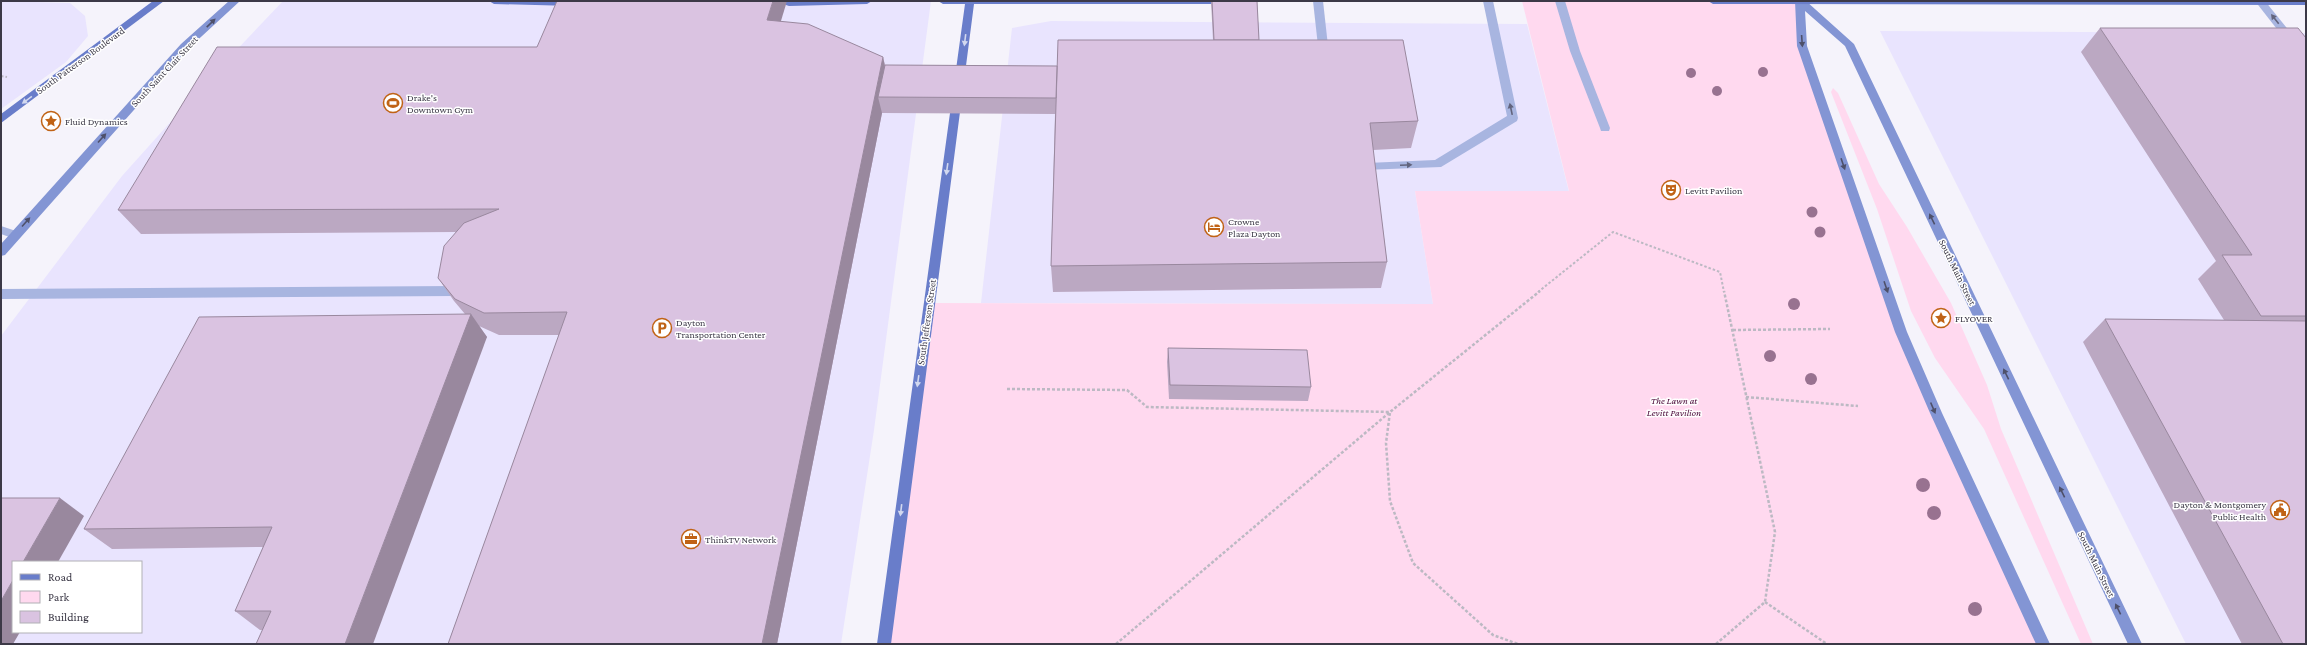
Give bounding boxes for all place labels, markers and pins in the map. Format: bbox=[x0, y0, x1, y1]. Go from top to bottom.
sports icon: Drake's Downtown Gym bbox=[382, 92, 404, 114]
place label: Drake's Downtown Gym bbox=[407, 92, 473, 115]
place icon: Fluid Dynamics bbox=[40, 110, 62, 132]
place label: Fluid Dynamics bbox=[65, 116, 128, 127]
theatre icon: Levitt Pavilion bbox=[1660, 179, 1682, 201]
place label: Levitt Pavilion bbox=[1685, 185, 1743, 196]
hotel icon: Crowne Plaza Dayton bbox=[1203, 216, 1225, 238]
place label: Crowne Plaza Dayton bbox=[1228, 216, 1281, 239]
place icon: FLYOVER bbox=[1930, 307, 1952, 329]
place label: FLYOVER bbox=[1955, 313, 1993, 324]
parking icon: Dayton Transportation Center bbox=[651, 317, 673, 339]
place label: Dayton Transportation Center bbox=[676, 317, 766, 340]
place label: Dayton & Montgomery Public Health bbox=[2174, 499, 2267, 522]
public building icon: Dayton & Montgomery Public Health bbox=[2269, 499, 2291, 521]
office icon: ThinkTV Network bbox=[680, 528, 702, 550]
place label: ThinkTV Network bbox=[705, 534, 776, 545]

